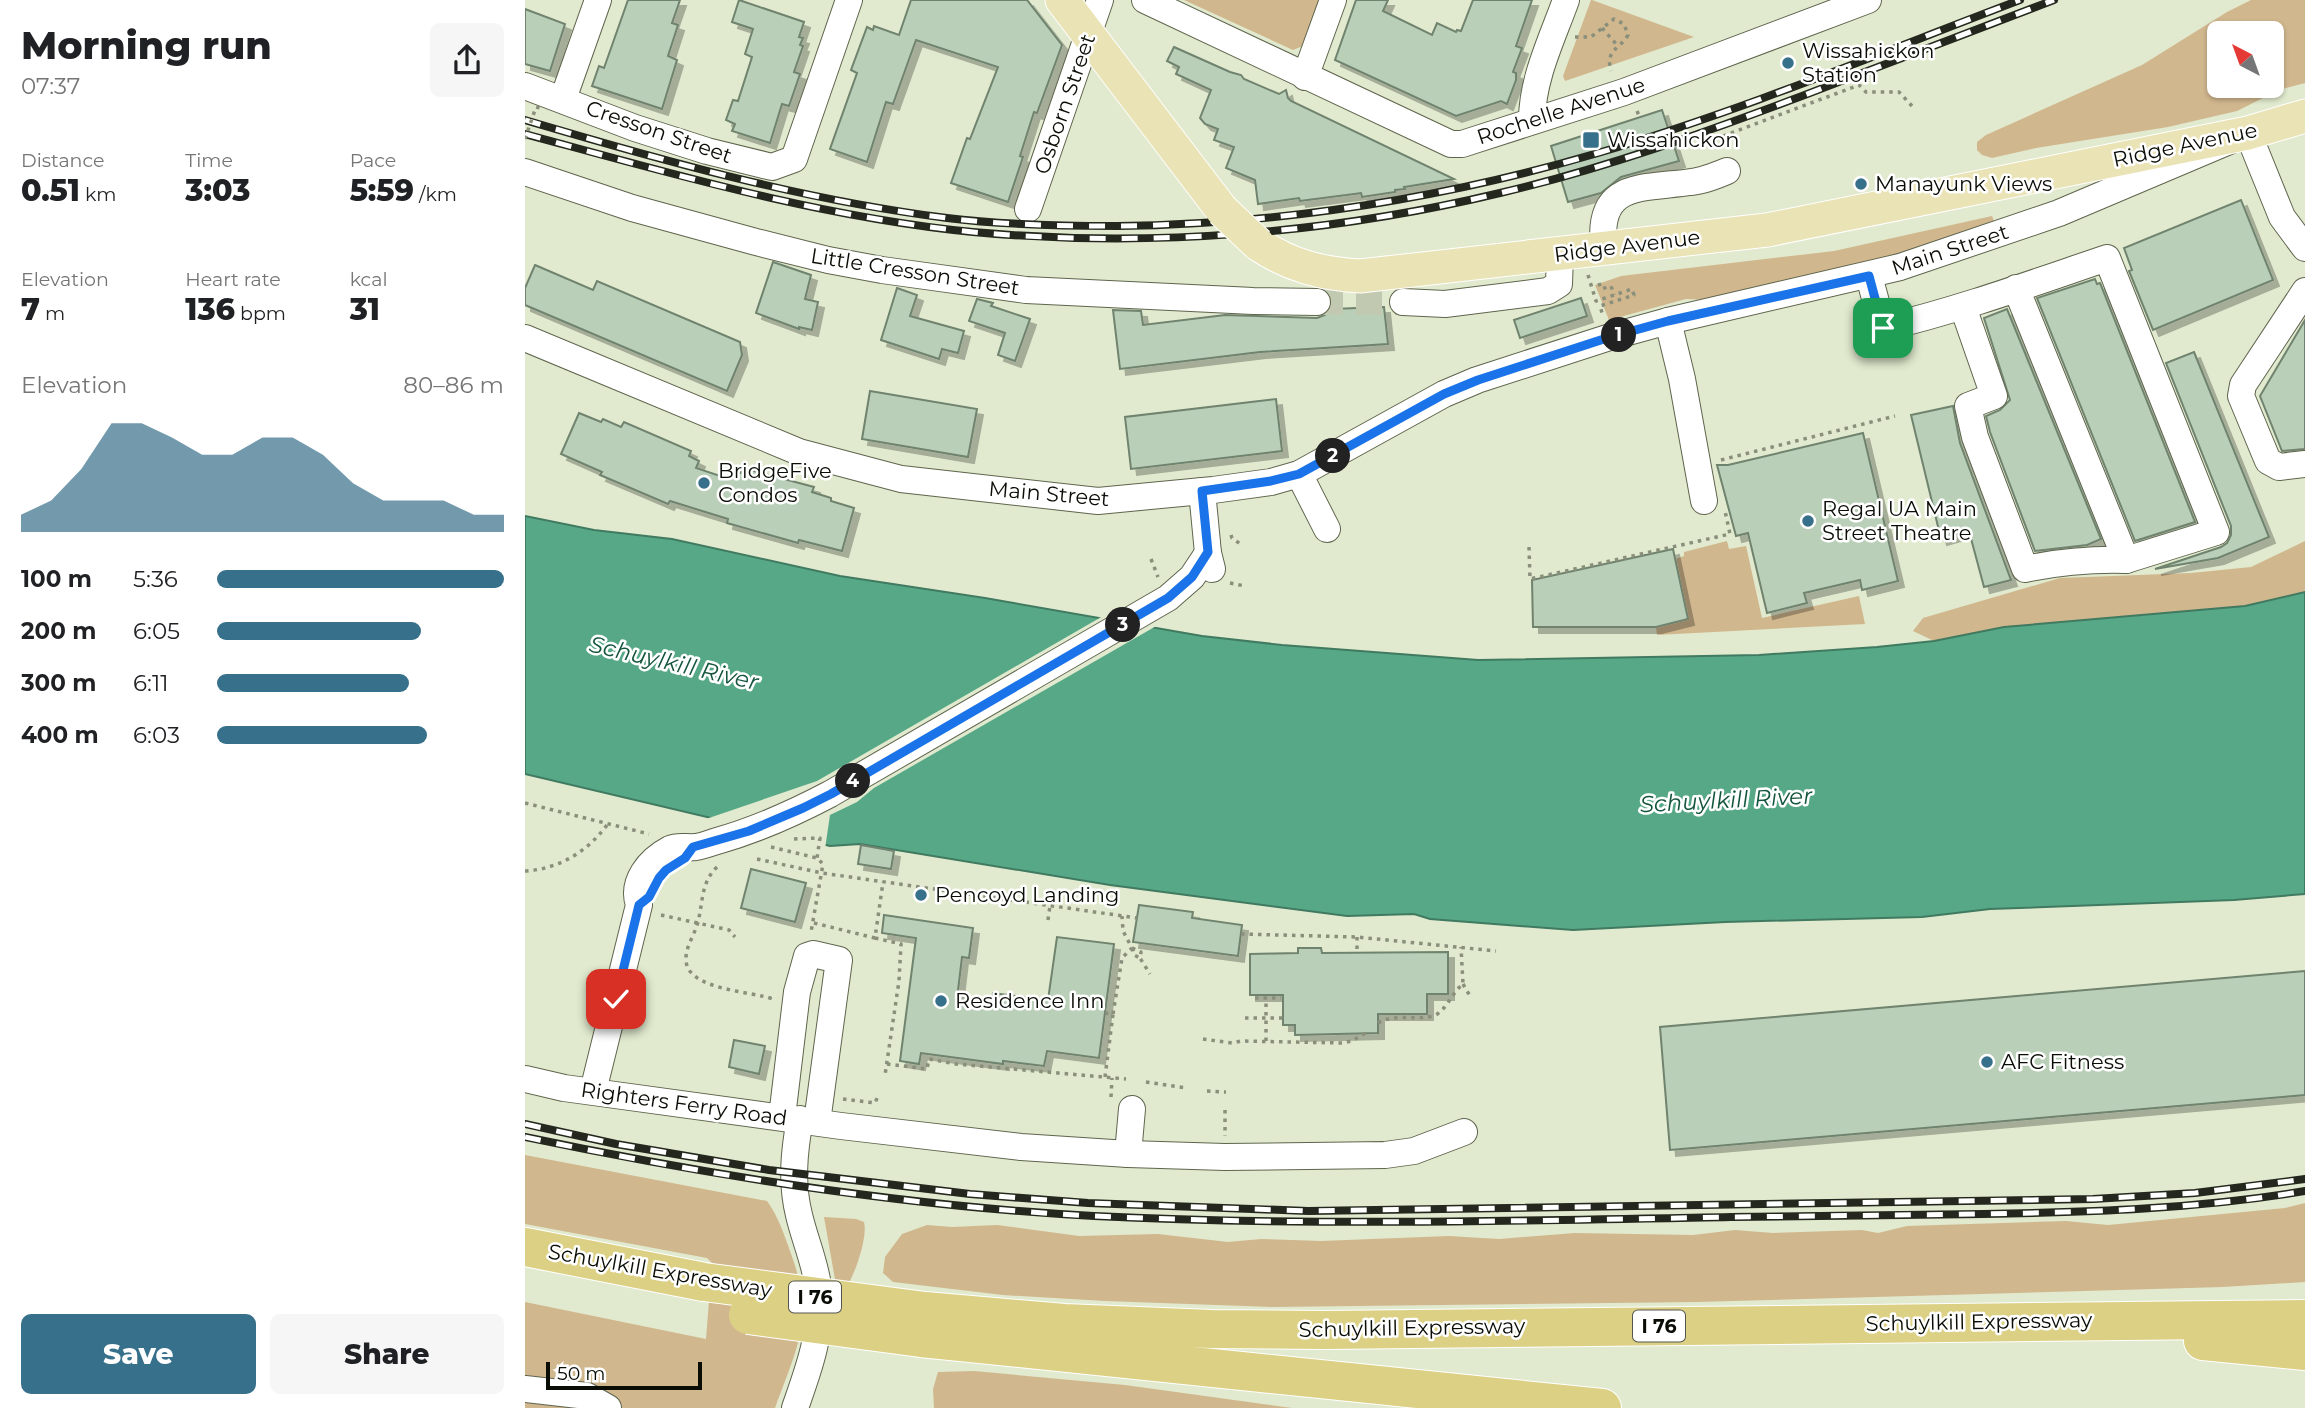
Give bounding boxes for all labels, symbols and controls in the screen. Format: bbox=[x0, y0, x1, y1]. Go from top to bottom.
north arrow bbox=[2207, 21, 2284, 98]
map controls bbox=[2207, 21, 2284, 98]
text: Morning run bbox=[21, 22, 272, 69]
button: share bbox=[430, 23, 504, 97]
street label: Osborn Street bbox=[1029, 30, 1100, 177]
place label: Wissahickon Station bbox=[1802, 38, 1934, 87]
marker: Wissahickon Station bbox=[1780, 55, 1796, 71]
street label: Rochelle Avenue bbox=[1473, 71, 1648, 150]
text: 07:37 bbox=[21, 72, 80, 100]
street label: Cresson Street bbox=[583, 95, 735, 168]
street label: Ridge Avenue bbox=[2110, 117, 2259, 172]
place label: Wissahickon bbox=[1607, 127, 1739, 152]
marker: Wissahickon bbox=[1581, 130, 1601, 150]
text: Distance bbox=[21, 149, 104, 172]
text: Time bbox=[185, 149, 233, 172]
text: Pace bbox=[350, 149, 396, 172]
place label: Manayunk Views bbox=[1875, 171, 2052, 196]
text: 0.51 bbox=[21, 172, 80, 209]
text: 3:03 bbox=[185, 172, 250, 209]
text: 5:59 bbox=[350, 172, 414, 209]
marker: Manayunk Views bbox=[1853, 176, 1869, 192]
text: km bbox=[80, 183, 116, 206]
text: /km bbox=[414, 183, 457, 206]
street label: Main Street bbox=[1888, 219, 2011, 280]
street label: Ridge Avenue bbox=[1553, 224, 1701, 267]
street label: Little Cresson Street bbox=[809, 243, 1021, 300]
text: Elevation bbox=[21, 268, 109, 291]
text: Heart rate bbox=[185, 268, 281, 291]
text: kcal bbox=[350, 268, 388, 291]
text: 7 bbox=[21, 291, 40, 328]
text: 136 bbox=[185, 291, 235, 328]
text: 31 bbox=[350, 291, 380, 328]
pin bbox=[1853, 298, 1913, 358]
text: m bbox=[40, 302, 65, 325]
text: bpm bbox=[235, 302, 286, 325]
icon: arrive bbox=[1864, 309, 1902, 347]
pin: 1 bbox=[1601, 318, 1637, 352]
text: 1 bbox=[1615, 323, 1622, 346]
text: Elevation bbox=[21, 371, 127, 399]
text: 80–86 m bbox=[403, 371, 504, 399]
pin: 2 bbox=[1315, 438, 1351, 474]
text: 2 bbox=[1327, 444, 1338, 467]
place label: BridgeFive Condos bbox=[718, 458, 832, 507]
marker: BridgeFive Condos bbox=[696, 475, 712, 491]
street label: Main Street bbox=[988, 476, 1111, 511]
place label: Regal UA Main Street Theatre bbox=[1822, 496, 1977, 545]
marker: Regal UA Main Street Theatre bbox=[1800, 513, 1816, 529]
text: 100 m bbox=[21, 565, 92, 593]
text: 5:36 bbox=[133, 565, 178, 593]
pin: 3 bbox=[1105, 608, 1141, 642]
text: 3 bbox=[1117, 613, 1128, 636]
text: 200 m bbox=[21, 617, 96, 645]
text: 6:05 bbox=[133, 617, 180, 645]
water label: Schuylkill River bbox=[587, 630, 762, 696]
text: 300 m bbox=[21, 669, 97, 697]
text: 6:11 bbox=[133, 669, 169, 697]
text: 400 m bbox=[21, 721, 99, 749]
text: 6:03 bbox=[133, 721, 180, 749]
pin: 4 bbox=[835, 764, 871, 798]
text: 4 bbox=[846, 769, 859, 792]
water label: Schuylkill River bbox=[1639, 781, 1814, 819]
place label: Pencoyd Landing bbox=[935, 882, 1119, 907]
marker: Pencoyd Landing bbox=[913, 887, 929, 903]
pin bbox=[586, 969, 646, 1029]
icon: check bbox=[597, 980, 635, 1018]
place label: Residence Inn bbox=[955, 988, 1104, 1013]
marker: Residence Inn bbox=[933, 993, 949, 1009]
place label: AFC Fitness bbox=[2001, 1049, 2124, 1074]
marker: AFC Fitness bbox=[1979, 1054, 1995, 1070]
street label: Righters Ferry Road bbox=[579, 1077, 789, 1130]
street label: Schuylkill Expressway bbox=[546, 1239, 774, 1303]
road number: I 76 bbox=[789, 1282, 841, 1312]
street label: Schuylkill Expressway bbox=[1866, 1307, 2093, 1336]
road number: I 76 bbox=[1633, 1310, 1685, 1342]
street label: Schuylkill Expressway bbox=[1299, 1313, 1526, 1342]
button: Save bbox=[21, 1314, 256, 1394]
button: Share bbox=[270, 1314, 504, 1394]
scale bar bbox=[546, 1359, 702, 1391]
text: 50 m bbox=[557, 1362, 605, 1385]

